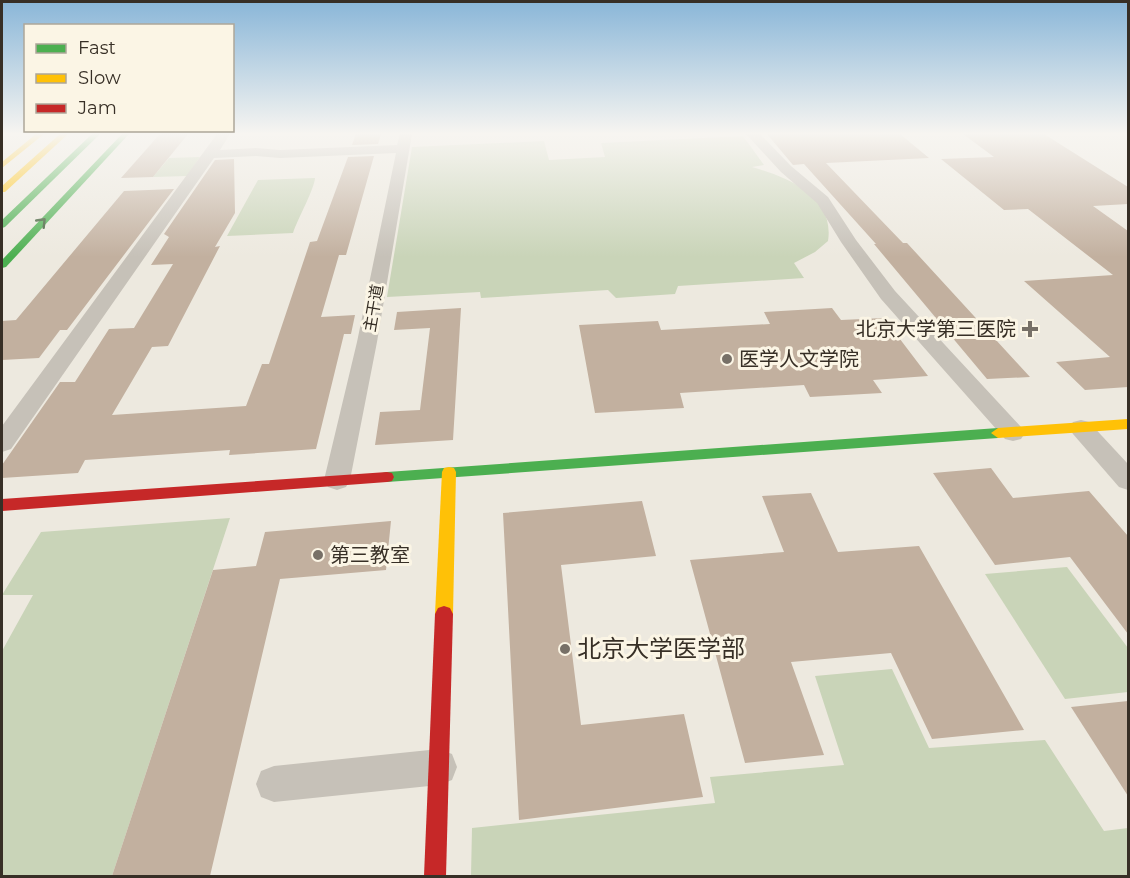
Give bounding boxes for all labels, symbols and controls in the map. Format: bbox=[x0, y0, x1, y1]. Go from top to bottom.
legend bbox=[24, 24, 234, 132]
text: Fast bbox=[78, 37, 116, 59]
text: Slow bbox=[78, 67, 121, 89]
text: Jam bbox=[77, 97, 117, 119]
one-way arrow bbox=[35, 219, 46, 229]
street label: 主干道 bbox=[360, 283, 387, 333]
place label: 北京大学第三医院 bbox=[856, 317, 1016, 341]
marker: 北京大学第三医院 bbox=[1021, 320, 1039, 338]
place label: 医学人文学院 bbox=[739, 347, 859, 371]
marker: 医学人文学院 bbox=[720, 352, 734, 366]
place label: 第三教室 bbox=[330, 543, 410, 567]
marker: 第三教室 bbox=[311, 548, 325, 562]
place label: 北京大学医学部 bbox=[577, 634, 745, 663]
marker: 北京大学医学部 bbox=[558, 642, 572, 656]

